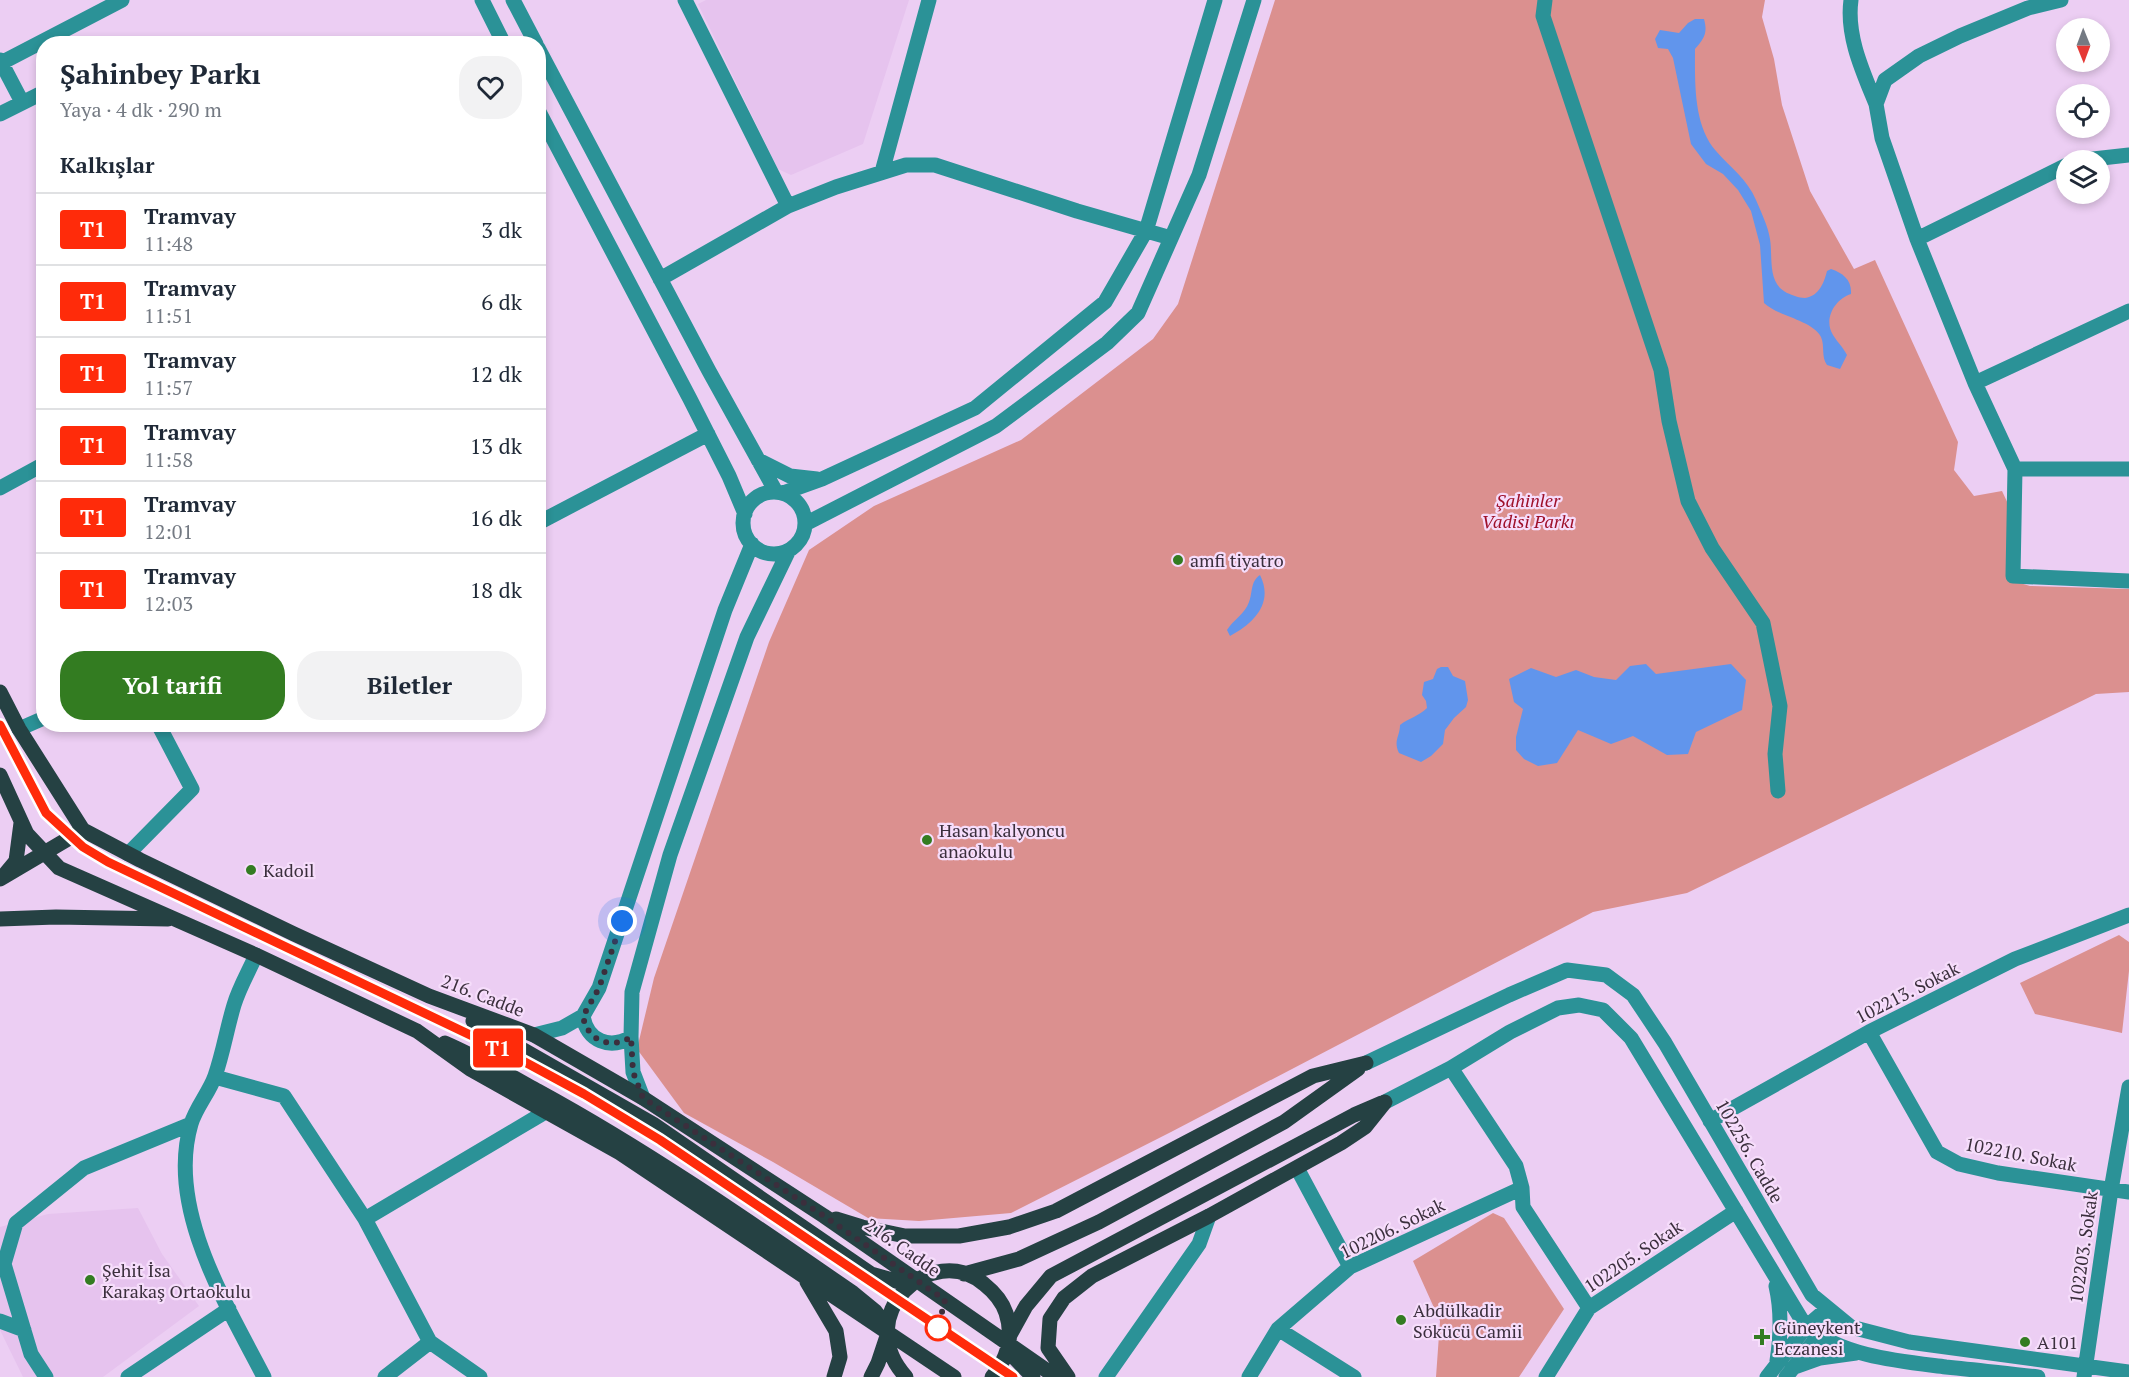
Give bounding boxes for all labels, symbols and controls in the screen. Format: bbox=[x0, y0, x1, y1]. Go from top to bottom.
north arrow bbox=[2056, 18, 2110, 72]
map controls bbox=[2056, 18, 2110, 204]
text: Şahinbey Parkı bbox=[60, 55, 261, 92]
button: heart bbox=[459, 56, 522, 119]
button: locate bbox=[2056, 84, 2110, 138]
text: Yaya · 4 dk · 290 m bbox=[60, 96, 222, 123]
text: Kalkışlar bbox=[60, 150, 155, 179]
button: layers bbox=[2056, 150, 2110, 204]
text: Tramvay bbox=[144, 201, 236, 230]
text: T1 bbox=[80, 215, 106, 243]
text: 3 dk bbox=[481, 215, 522, 244]
text: 11:48 bbox=[144, 230, 193, 257]
text: Tramvay bbox=[144, 273, 236, 302]
text: T1 bbox=[80, 287, 106, 315]
text: 6 dk bbox=[481, 287, 522, 316]
text: 11:51 bbox=[144, 302, 193, 329]
text: Tramvay bbox=[144, 345, 236, 374]
text: T1 bbox=[80, 359, 106, 387]
text: 12 dk bbox=[470, 359, 522, 388]
text: 11:57 bbox=[144, 374, 193, 401]
text: Tramvay bbox=[144, 417, 236, 446]
text: T1 bbox=[80, 431, 106, 459]
text: 13 dk bbox=[470, 431, 522, 460]
text: 11:58 bbox=[144, 446, 193, 473]
park label: Şahinler Vadisi Parkı bbox=[1482, 488, 1574, 533]
text: Tramvay bbox=[144, 489, 236, 518]
text: T1 bbox=[80, 503, 106, 531]
text: 16 dk bbox=[470, 503, 522, 532]
text: 12:01 bbox=[144, 518, 193, 545]
place label: amfi tiyatro bbox=[1190, 548, 1284, 572]
marker: amfi tiyatro bbox=[1171, 553, 1185, 567]
text: Tramvay bbox=[144, 561, 236, 590]
text: T1 bbox=[80, 575, 106, 603]
text: 18 dk bbox=[470, 575, 522, 604]
text: 12:03 bbox=[144, 590, 193, 617]
button: Yol tarifi bbox=[60, 651, 285, 720]
button: Biletler bbox=[297, 651, 522, 720]
place label: Hasan kalyoncu anaokulu bbox=[939, 818, 1065, 863]
marker: Hasan kalyoncu anaokulu bbox=[920, 833, 934, 847]
place label: Kadoil bbox=[263, 858, 315, 882]
marker: Kadoil bbox=[244, 863, 258, 877]
your location bbox=[607, 906, 637, 936]
street label: 102213. Sokak bbox=[1851, 955, 1964, 1028]
street label: 216. Cadde bbox=[438, 968, 528, 1022]
line badge: T1 bbox=[471, 1028, 525, 1068]
text: T1 bbox=[485, 1034, 511, 1062]
street label: 102256. Cadde bbox=[1711, 1095, 1789, 1207]
street label: 102210. Sokak bbox=[1963, 1131, 2080, 1177]
street label: 102203. Sokak bbox=[2063, 1188, 2103, 1305]
street label: 102206. Sokak bbox=[1336, 1192, 1449, 1264]
street label: 216. Cadde bbox=[860, 1212, 946, 1282]
street label: 102205. Sokak bbox=[1579, 1214, 1687, 1298]
place label: Şehit İsa Karakaş Ortaokulu bbox=[102, 1258, 251, 1303]
marker: Şehit İsa Karakaş Ortaokulu bbox=[83, 1273, 97, 1287]
place label: Abdülkadir Sökücü Camii bbox=[1413, 1298, 1522, 1343]
marker: Abdülkadir Sökücü Camii bbox=[1394, 1313, 1408, 1327]
unlabelled marker bbox=[925, 1315, 951, 1341]
place label: Güneykent Eczanesi bbox=[1774, 1315, 1861, 1360]
marker: Güneykent Eczanesi bbox=[1755, 1330, 1769, 1344]
place label: A101 bbox=[2037, 1330, 2078, 1354]
marker: A101 bbox=[2018, 1335, 2032, 1349]

